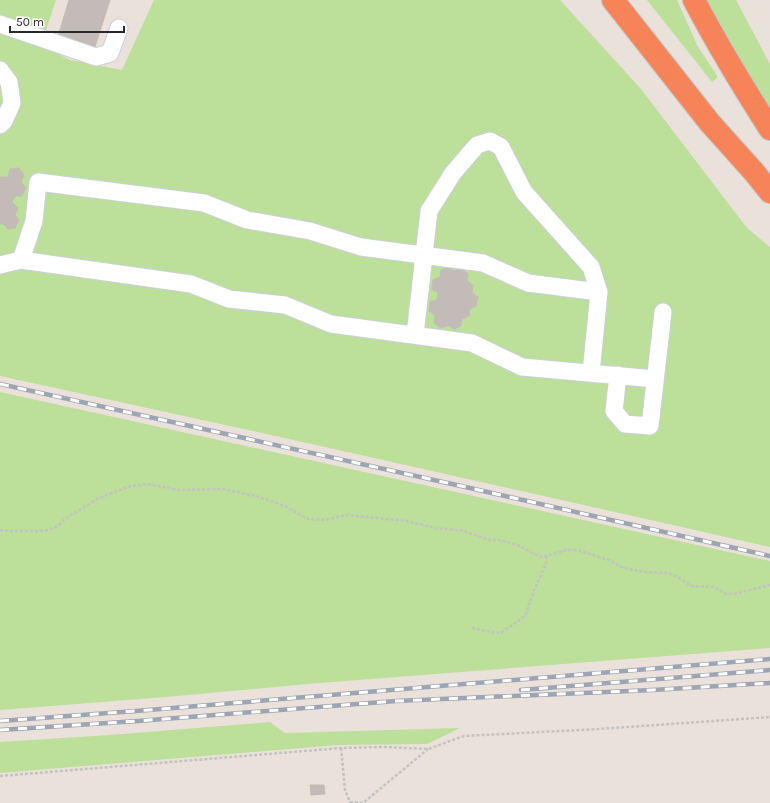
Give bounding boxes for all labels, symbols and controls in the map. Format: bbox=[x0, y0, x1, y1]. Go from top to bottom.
scale bar bbox=[10, 8, 124, 34]
text: 50 m bbox=[16, 15, 44, 29]

